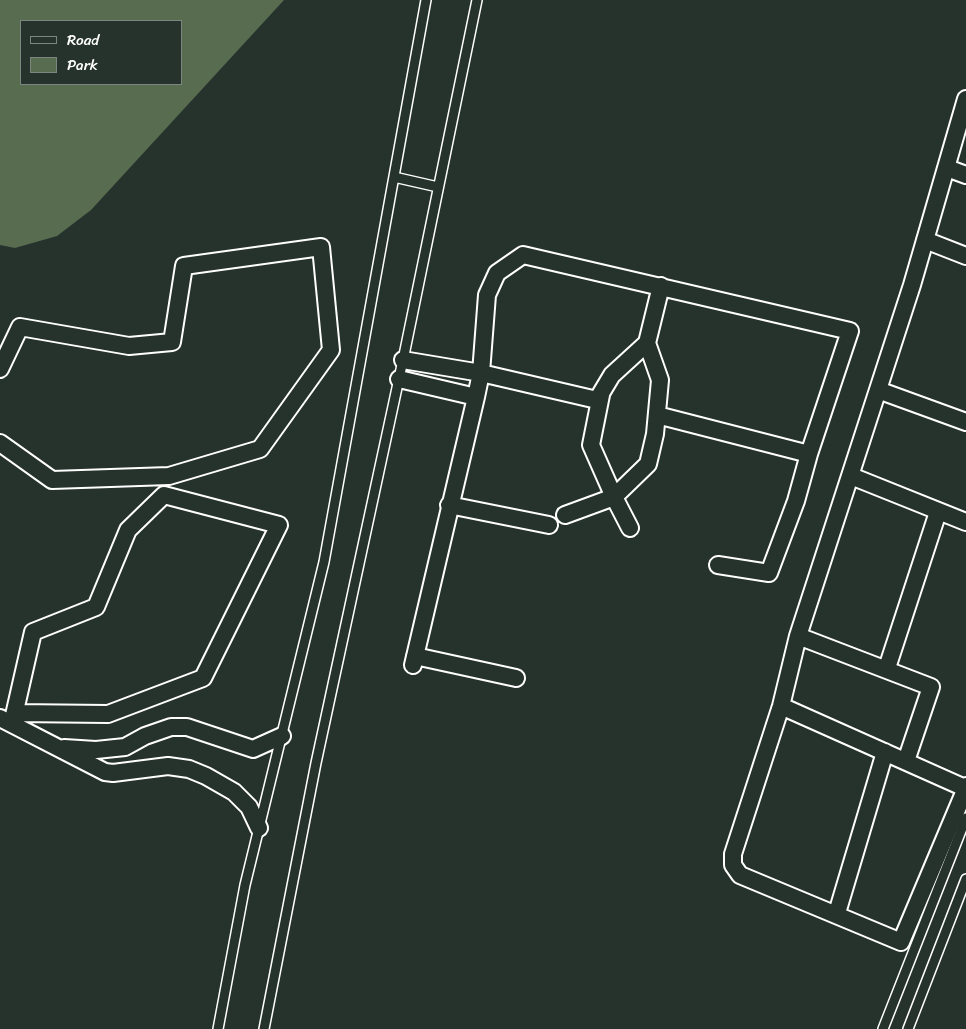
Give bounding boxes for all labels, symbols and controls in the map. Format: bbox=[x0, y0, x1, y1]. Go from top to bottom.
legend bbox=[20, 20, 182, 85]
text: Road bbox=[67, 27, 99, 53]
text: Park bbox=[67, 52, 98, 78]

